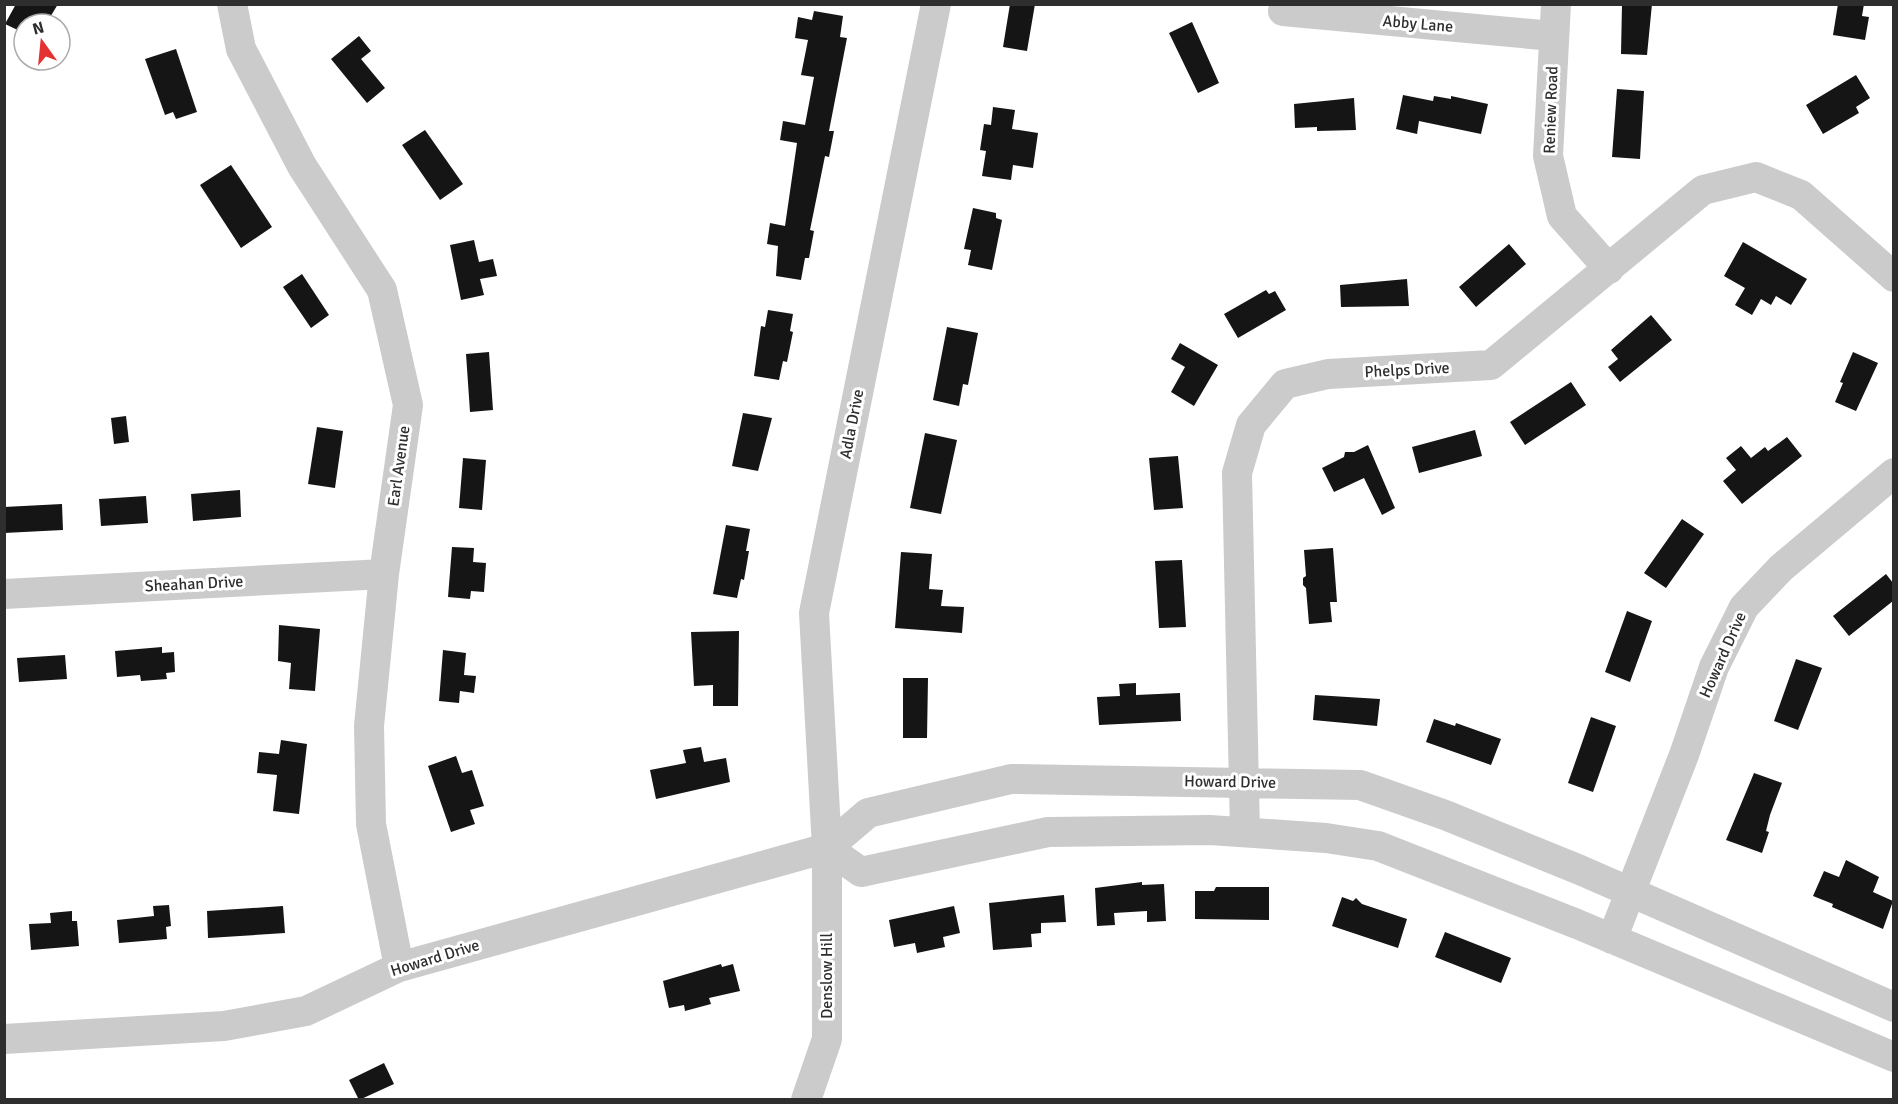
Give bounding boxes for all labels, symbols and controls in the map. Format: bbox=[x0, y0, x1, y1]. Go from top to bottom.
street label: Abby Lane bbox=[1382, 11, 1454, 37]
north arrow bbox=[12, 12, 72, 72]
text: N bbox=[30, 17, 46, 40]
street label: Reniew Road bbox=[1539, 66, 1563, 154]
street label: Phelps Drive bbox=[1364, 358, 1450, 382]
street label: Adla Drive bbox=[835, 388, 869, 460]
street label: Earl Avenue bbox=[383, 424, 415, 508]
street label: Sheahan Drive bbox=[144, 571, 244, 597]
street label: Howard Drive bbox=[1695, 609, 1751, 701]
street label: Howard Drive bbox=[1184, 771, 1276, 793]
street label: Denslow Hill bbox=[817, 933, 837, 1019]
street label: Howard Drive bbox=[388, 935, 482, 981]

